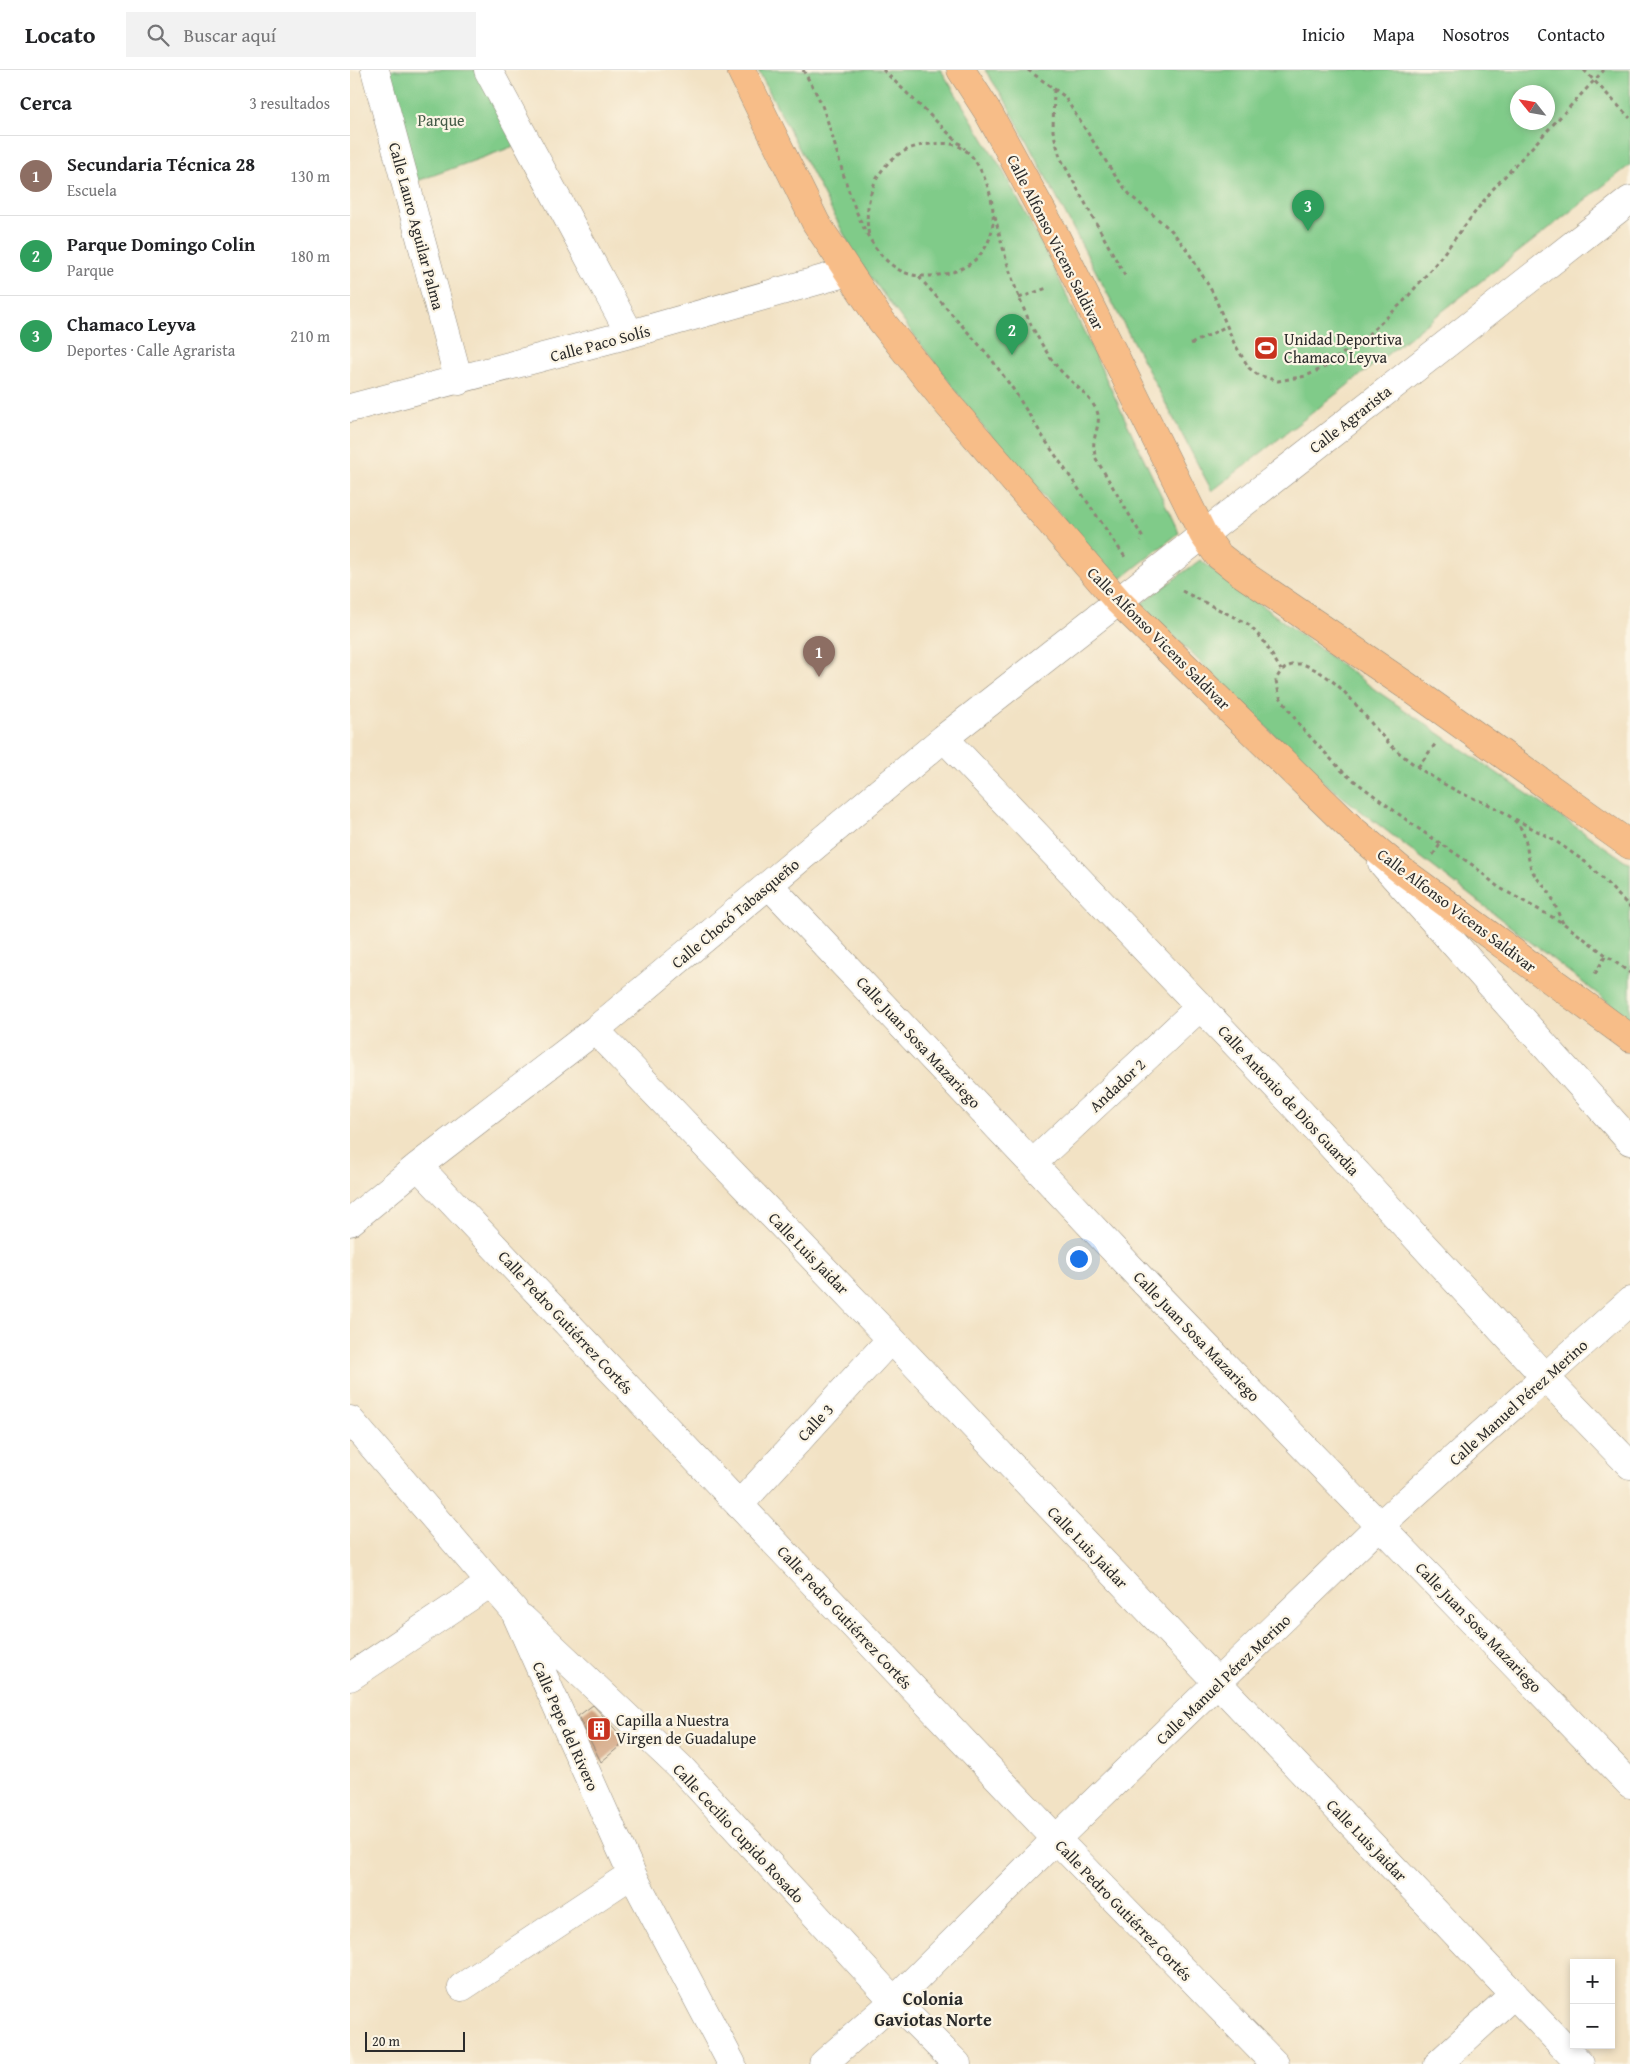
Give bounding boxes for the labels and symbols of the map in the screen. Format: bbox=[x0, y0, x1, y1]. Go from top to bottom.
north arrow bbox=[1510, 85, 1555, 130]
park label: Parque bbox=[417, 108, 465, 132]
street label: Calle Lauro Aguilar Palma bbox=[383, 140, 451, 313]
street label: Calle Alfonso Vicens Saldivar bbox=[1001, 150, 1111, 334]
pin: 3 bbox=[1292, 190, 1324, 231]
pin: 2 bbox=[996, 314, 1028, 355]
street label: Calle Paco Solís bbox=[547, 318, 653, 368]
place label: Unidad Deportiva Chamaco Leyva bbox=[1284, 327, 1403, 369]
sports icon: Unidad Deportiva Chamaco Leyva bbox=[1253, 335, 1279, 361]
street label: Calle Agrarista bbox=[1304, 379, 1397, 459]
street label: Calle Alfonso Vicens Saldivar bbox=[1082, 561, 1236, 715]
pin: 1 bbox=[803, 636, 835, 677]
street label: Calle Alfonso Vicens Saldivar bbox=[1372, 842, 1542, 978]
street label: Calle Chocó Tabasqueño bbox=[666, 852, 804, 974]
street label: Calle Juan Sosa Mazariego bbox=[851, 970, 987, 1114]
street label: Calle Antonio de Dios Guardia bbox=[1213, 1019, 1366, 1181]
street label: Andador 2 bbox=[1083, 1053, 1151, 1117]
street label: Calle Luis Jaidar bbox=[763, 1206, 855, 1300]
street label: Calle Pedro Gutiérrez Cortés bbox=[493, 1245, 639, 1399]
your location bbox=[1066, 1246, 1092, 1272]
street label: Calle Juan Sosa Mazariego bbox=[1128, 1265, 1266, 1407]
street label: Calle Manuel Pérez Merino bbox=[1443, 1333, 1593, 1471]
street label: Calle 3 bbox=[791, 1398, 839, 1446]
street label: Calle Luis Jaidar bbox=[1042, 1500, 1134, 1594]
street label: Calle Pedro Gutiérrez Cortés bbox=[772, 1540, 918, 1694]
street label: Calle Juan Sosa Mazariego bbox=[1410, 1556, 1548, 1698]
street label: Calle Manuel Pérez Merino bbox=[1150, 1608, 1296, 1750]
street label: Calle Pepe del Rivero bbox=[527, 1657, 605, 1795]
place label: Capilla a Nuestra Virgen de Guadalupe bbox=[616, 1708, 756, 1750]
building icon: Capilla a Nuestra Virgen de Guadalupe bbox=[586, 1716, 612, 1742]
street label: Calle Cecilio Cupido Rosado bbox=[668, 1758, 810, 1908]
street label: Calle Luis Jaidar bbox=[1321, 1793, 1413, 1887]
street label: Calle Pedro Gutiérrez Cortés bbox=[1050, 1834, 1198, 1986]
district label: Colonia Gaviotas Norte bbox=[874, 1985, 992, 2033]
scale bar bbox=[365, 2029, 465, 2052]

